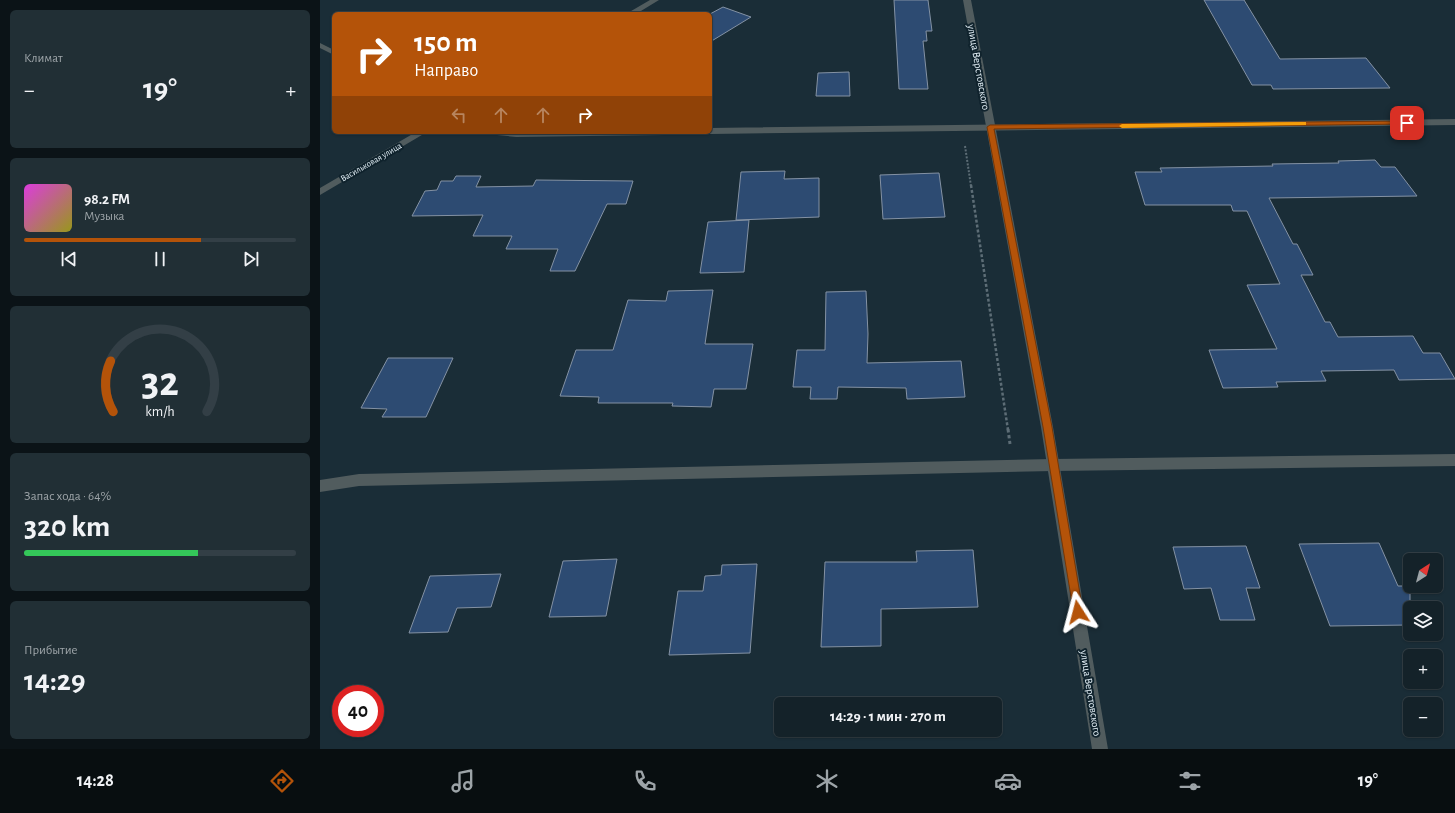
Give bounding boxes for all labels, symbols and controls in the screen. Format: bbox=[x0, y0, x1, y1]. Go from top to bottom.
street label: улица Верстовского bbox=[965, 22, 991, 111]
icon: right bbox=[348, 28, 400, 80]
text: 150 m bbox=[414, 29, 478, 57]
text: Климат bbox=[24, 52, 63, 65]
text: Направо bbox=[414, 62, 478, 80]
text: 19° bbox=[143, 74, 177, 104]
text: − bbox=[24, 79, 35, 101]
text: + bbox=[285, 79, 296, 101]
icon: left bbox=[448, 104, 470, 126]
icon: ahead bbox=[490, 104, 512, 126]
icon: ahead bbox=[532, 104, 554, 126]
icon: right bbox=[574, 104, 596, 126]
pin bbox=[1390, 106, 1424, 140]
icon: arrive bbox=[1396, 112, 1418, 134]
street label: Васильковая улица bbox=[339, 141, 403, 184]
text: 98.2 FM bbox=[84, 192, 130, 207]
text: Музыка bbox=[84, 210, 125, 223]
icon: previous bbox=[58, 248, 80, 270]
icon: pause bbox=[149, 248, 171, 270]
icon: next bbox=[240, 248, 262, 270]
text: 32 bbox=[141, 362, 179, 403]
text: km/h bbox=[145, 405, 175, 419]
text: Запас хода · 64% bbox=[24, 490, 111, 503]
text: 320 km bbox=[24, 512, 110, 542]
north arrow bbox=[1403, 553, 1443, 593]
map controls bbox=[1403, 553, 1443, 737]
position arrow bbox=[1057, 591, 1099, 633]
button: layers bbox=[1403, 601, 1443, 641]
text: Прибытие bbox=[24, 644, 78, 657]
street label: улица Верстовского bbox=[1078, 648, 1103, 737]
button: + bbox=[1403, 649, 1443, 689]
text: 14:29 bbox=[24, 666, 85, 696]
speed limit sign: 40 bbox=[332, 685, 384, 737]
button: − bbox=[1403, 697, 1443, 737]
text: 14:29 · 1 мин · 270 m bbox=[830, 709, 946, 724]
icon: directions bbox=[268, 767, 296, 795]
icon: music bbox=[449, 767, 477, 795]
icon: phone bbox=[631, 767, 659, 795]
icon: climate bbox=[813, 767, 841, 795]
icon: car bbox=[994, 767, 1022, 795]
icon: filters bbox=[1176, 767, 1204, 795]
text: 14:28 bbox=[77, 772, 114, 790]
text: 19° bbox=[1358, 772, 1378, 790]

